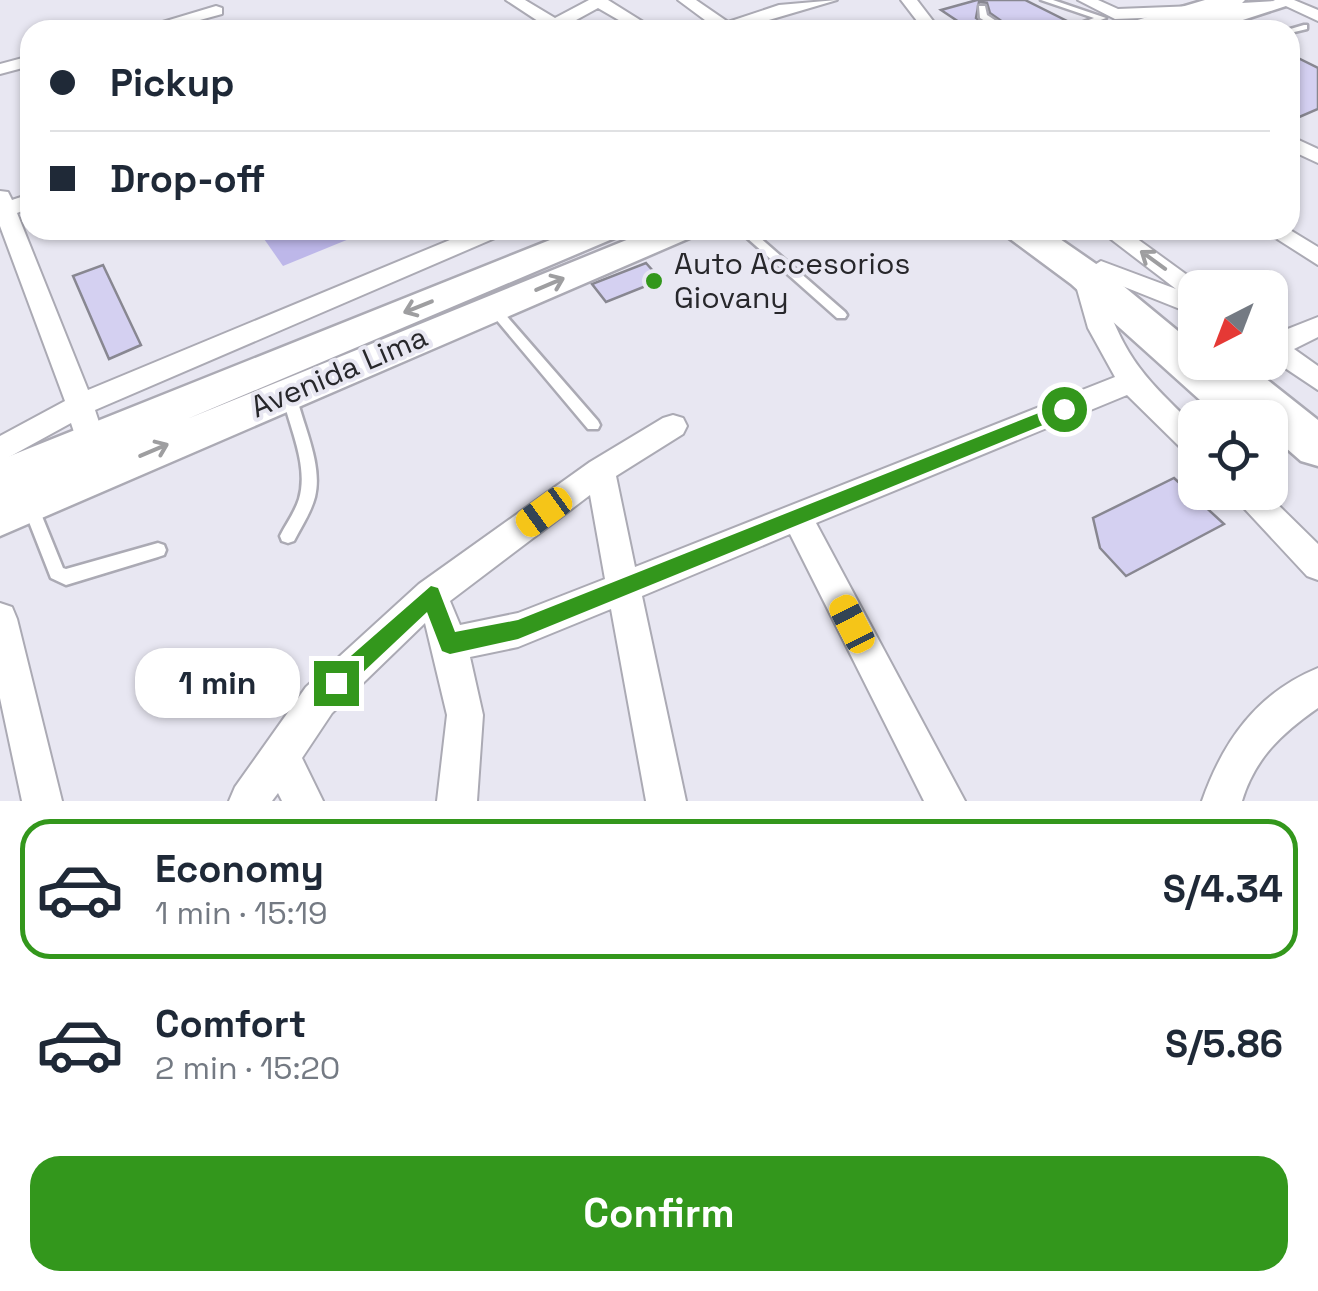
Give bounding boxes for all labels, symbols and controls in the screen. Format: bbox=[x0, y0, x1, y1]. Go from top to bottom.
text: Pickup bbox=[110, 59, 234, 107]
text: Drop-off bbox=[110, 155, 265, 203]
place label: Auto Accesorios Giovany bbox=[674, 244, 910, 317]
one-way arrow bbox=[1139, 250, 1167, 271]
marker: Auto Accesorios Giovany bbox=[643, 270, 665, 292]
north arrow bbox=[1178, 270, 1288, 380]
map controls bbox=[1178, 270, 1288, 510]
one-way arrow bbox=[535, 274, 565, 292]
one-way arrow bbox=[403, 300, 433, 318]
street label: Avenida Lima bbox=[244, 317, 433, 426]
route start bbox=[1042, 387, 1087, 432]
button: locate bbox=[1178, 400, 1288, 510]
one-way arrow bbox=[138, 440, 169, 458]
car bbox=[511, 482, 577, 542]
car bbox=[825, 590, 879, 658]
callout: 1 min bbox=[136, 648, 301, 718]
route end bbox=[314, 661, 359, 706]
text: 1 min bbox=[178, 663, 257, 703]
icon: car bbox=[35, 844, 125, 934]
text: Economy bbox=[155, 845, 324, 893]
text: S/4.34 bbox=[1163, 865, 1283, 913]
text: 1 min · 15:19 bbox=[155, 893, 328, 933]
icon: car bbox=[35, 999, 125, 1089]
text: Comfort bbox=[155, 1000, 306, 1048]
text: S/5.86 bbox=[1165, 1020, 1283, 1068]
text: 2 min · 15:20 bbox=[155, 1048, 340, 1088]
button: Confirm bbox=[30, 1156, 1288, 1271]

